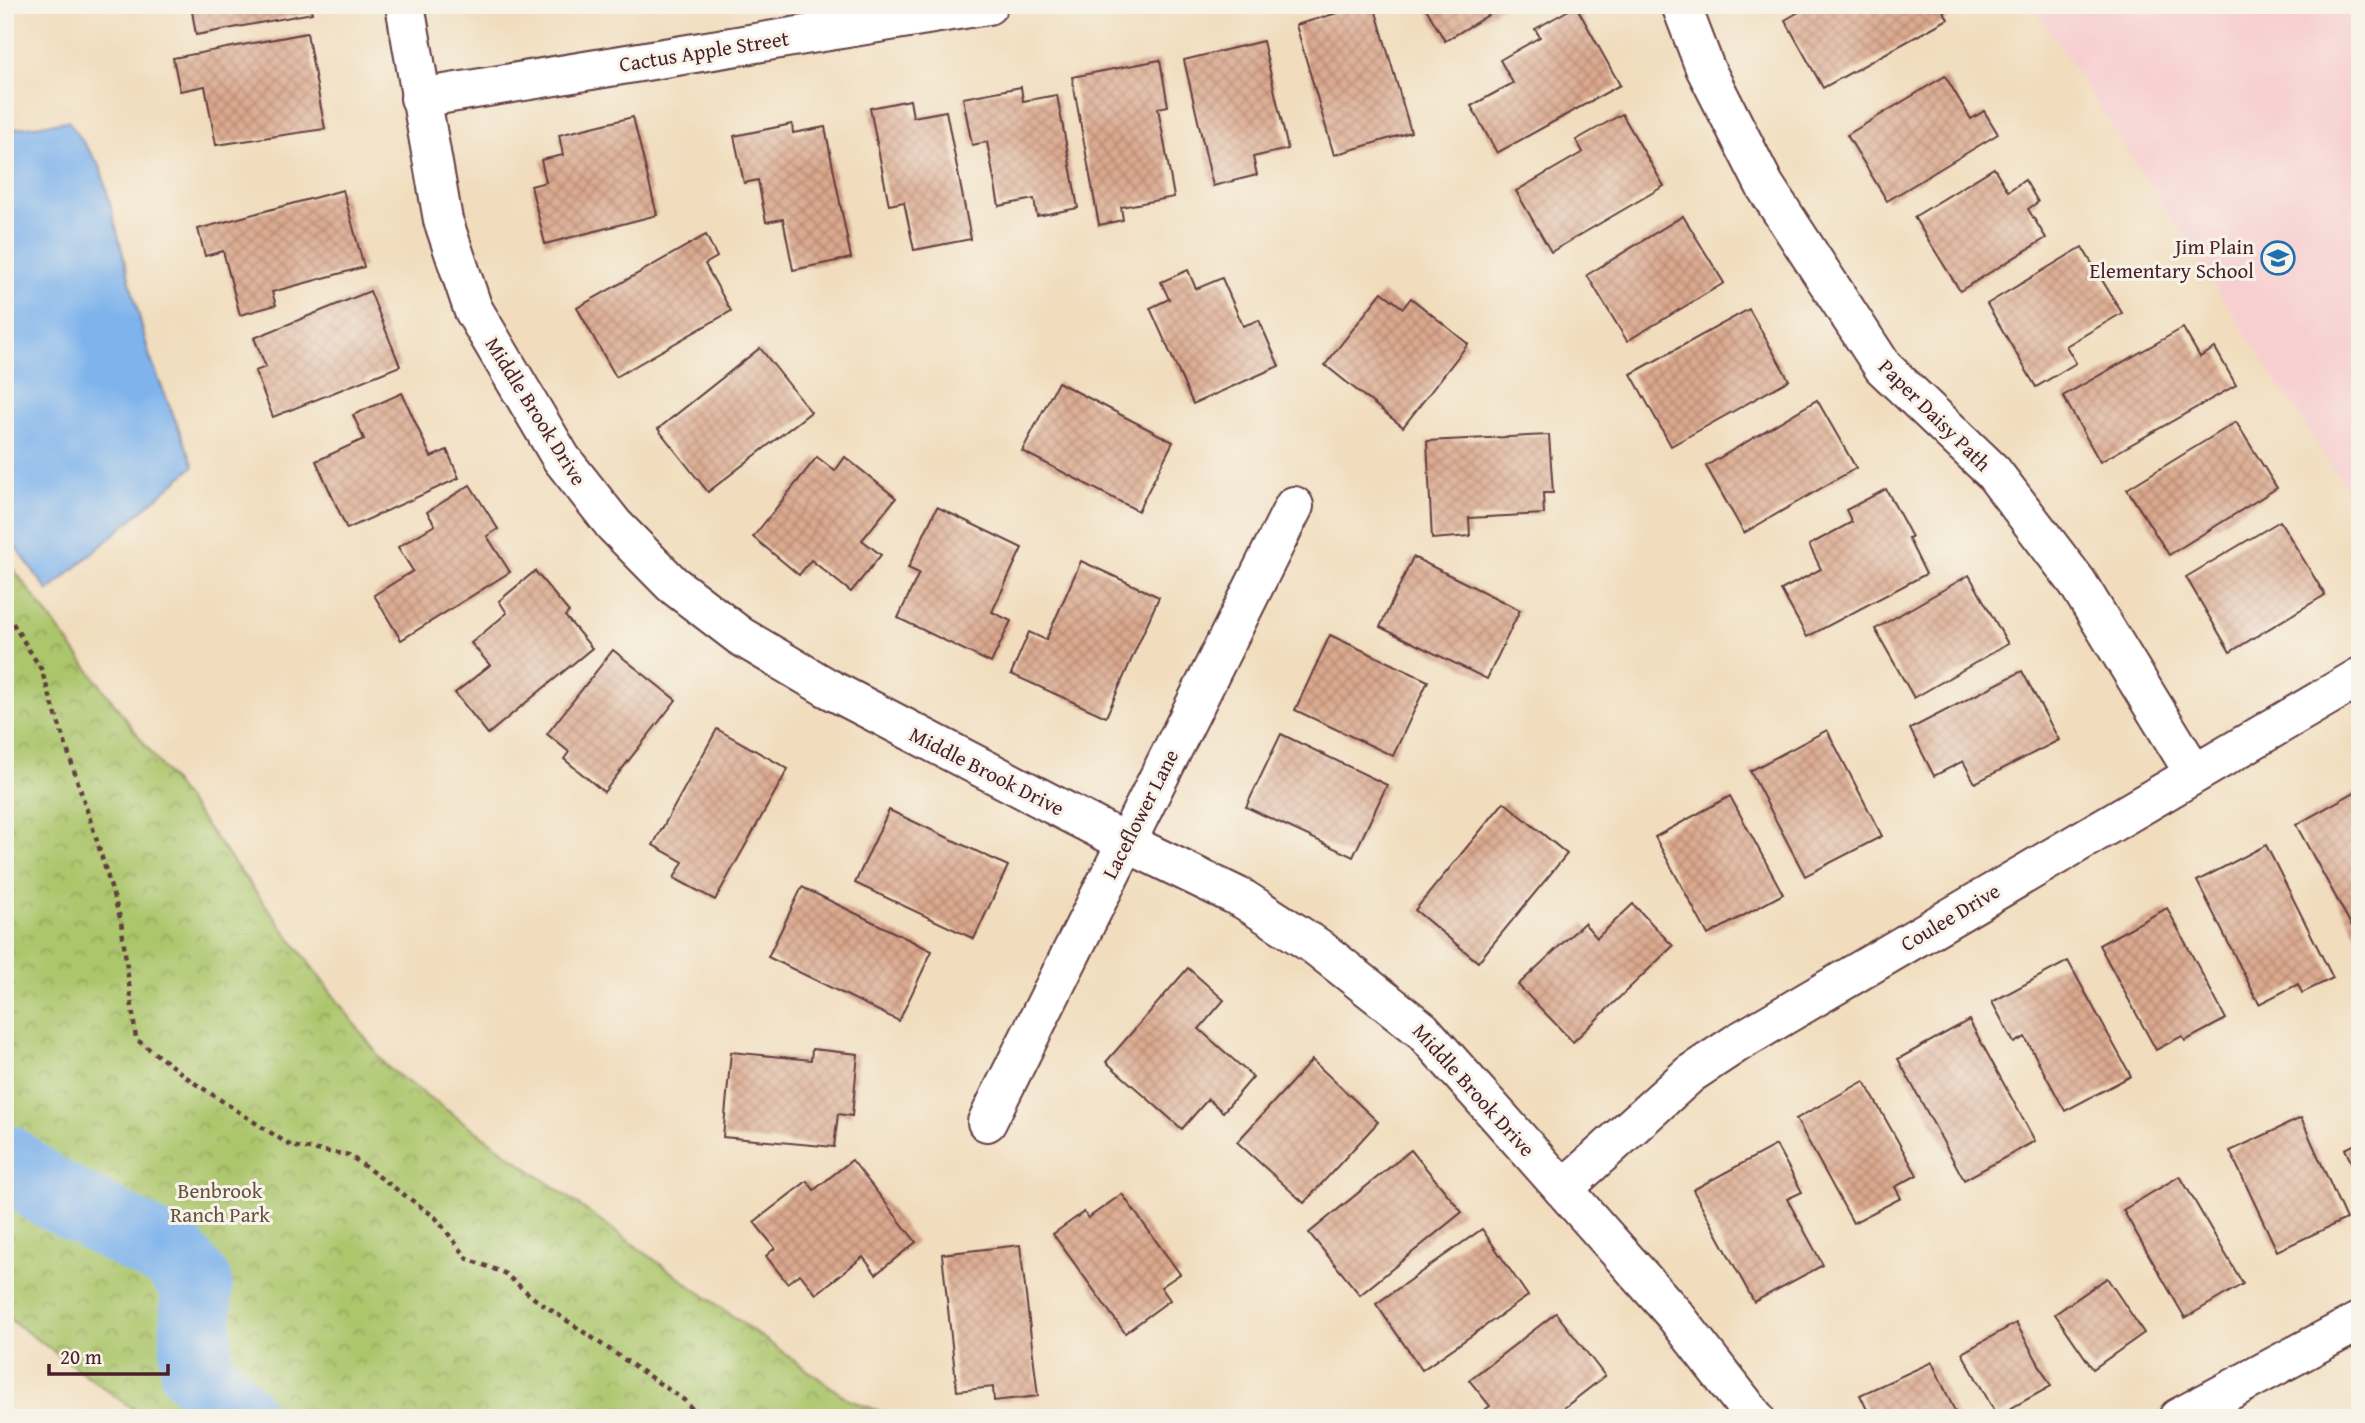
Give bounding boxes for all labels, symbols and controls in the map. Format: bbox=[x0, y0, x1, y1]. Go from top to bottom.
street label: Cactus Apple Street bbox=[617, 22, 792, 80]
place label: Jim Plain Elementary School bbox=[2089, 231, 2254, 286]
school or university icon: Jim Plain Elementary School bbox=[2259, 239, 2297, 277]
street label: Middle Brook Drive bbox=[478, 331, 594, 491]
street label: Paper Daisy Path bbox=[1872, 352, 1998, 478]
street label: Middle Brook Drive bbox=[904, 719, 1070, 823]
street label: Laceflower Lane bbox=[1094, 744, 1186, 884]
street label: Coulee Drive bbox=[1895, 875, 2006, 959]
street label: Middle Brook Drive bbox=[1406, 1016, 1542, 1164]
park label: Benbrook Ranch Park bbox=[170, 1175, 270, 1230]
scale bar bbox=[49, 1332, 168, 1376]
text: 20 m bbox=[60, 1341, 102, 1372]

